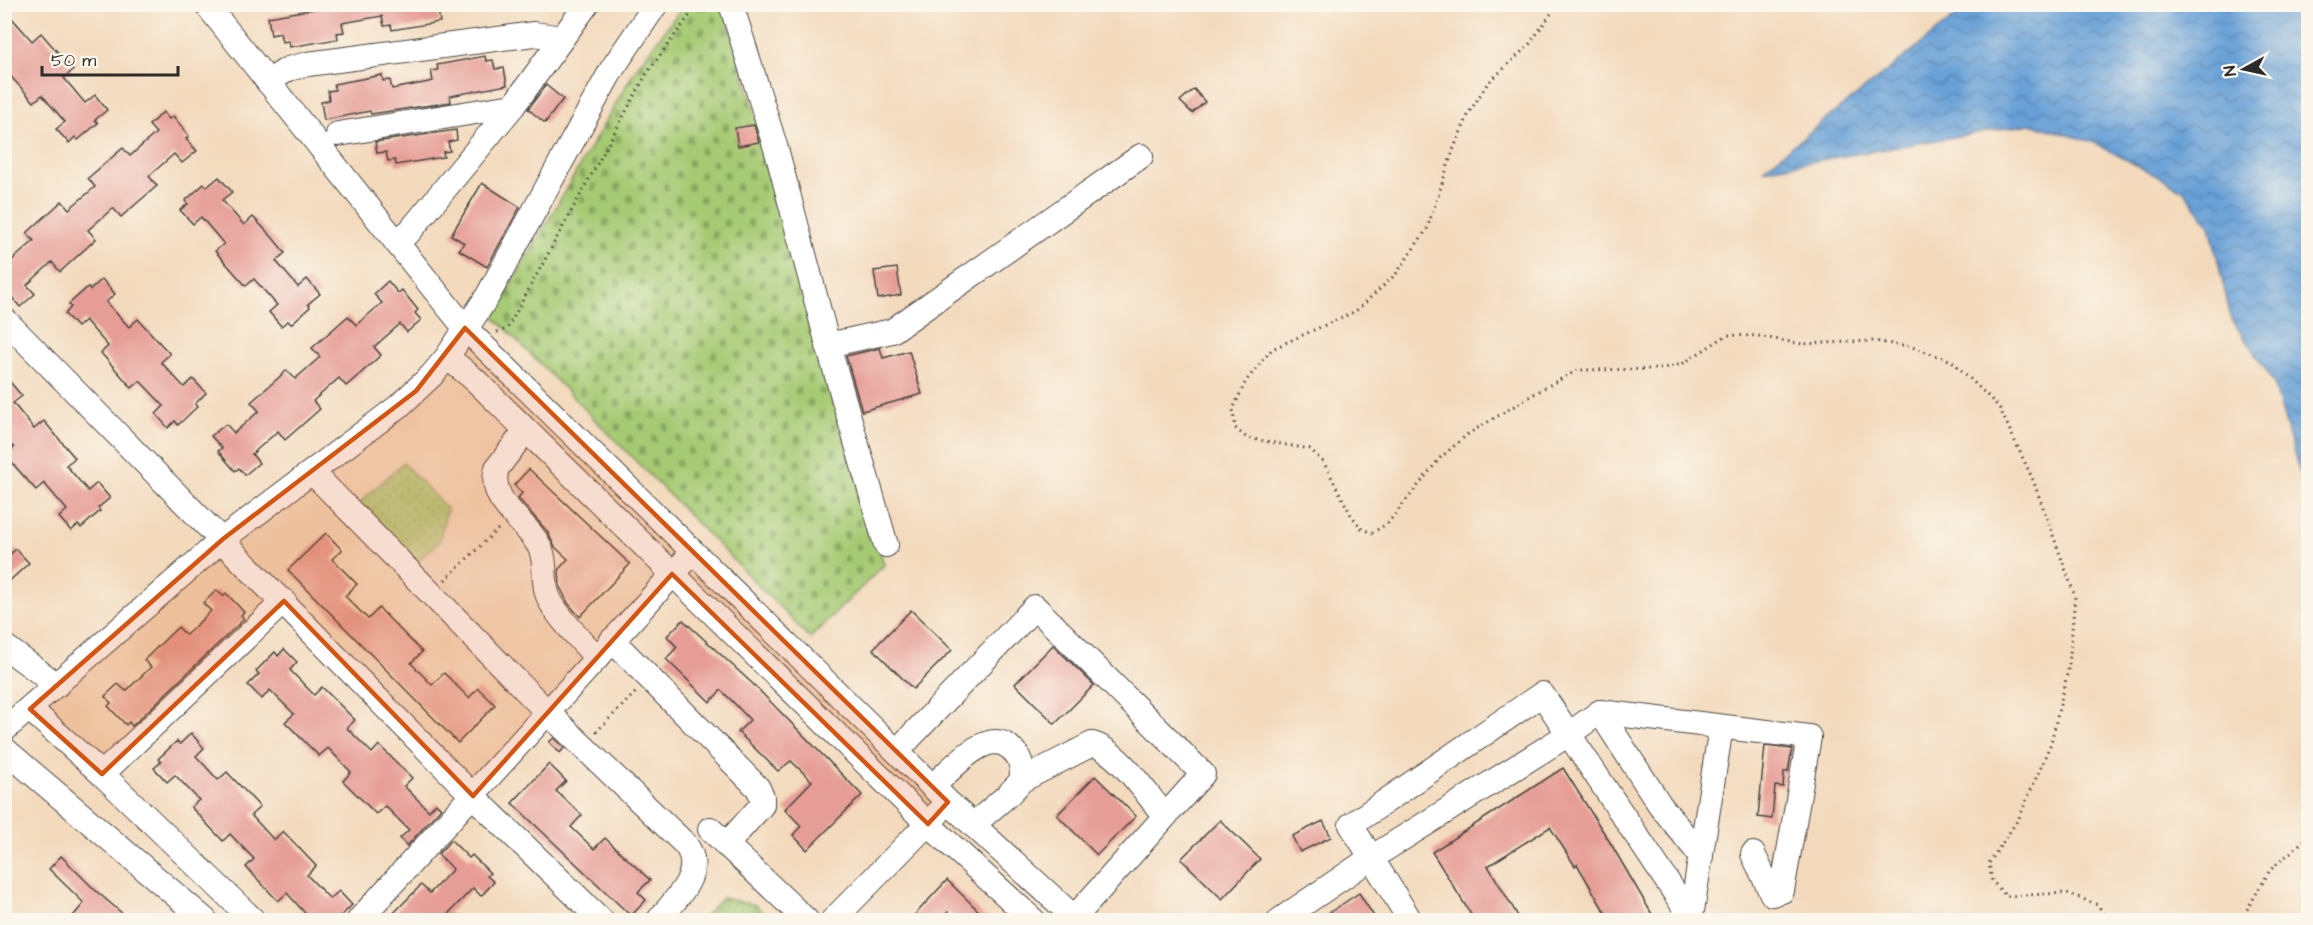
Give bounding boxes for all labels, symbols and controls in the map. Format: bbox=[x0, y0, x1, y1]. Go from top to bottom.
scale bar bbox=[42, 39, 178, 77]
north arrow bbox=[2214, 39, 2274, 99]
text: 50 m bbox=[51, 48, 96, 73]
text: N bbox=[2219, 64, 2242, 77]

